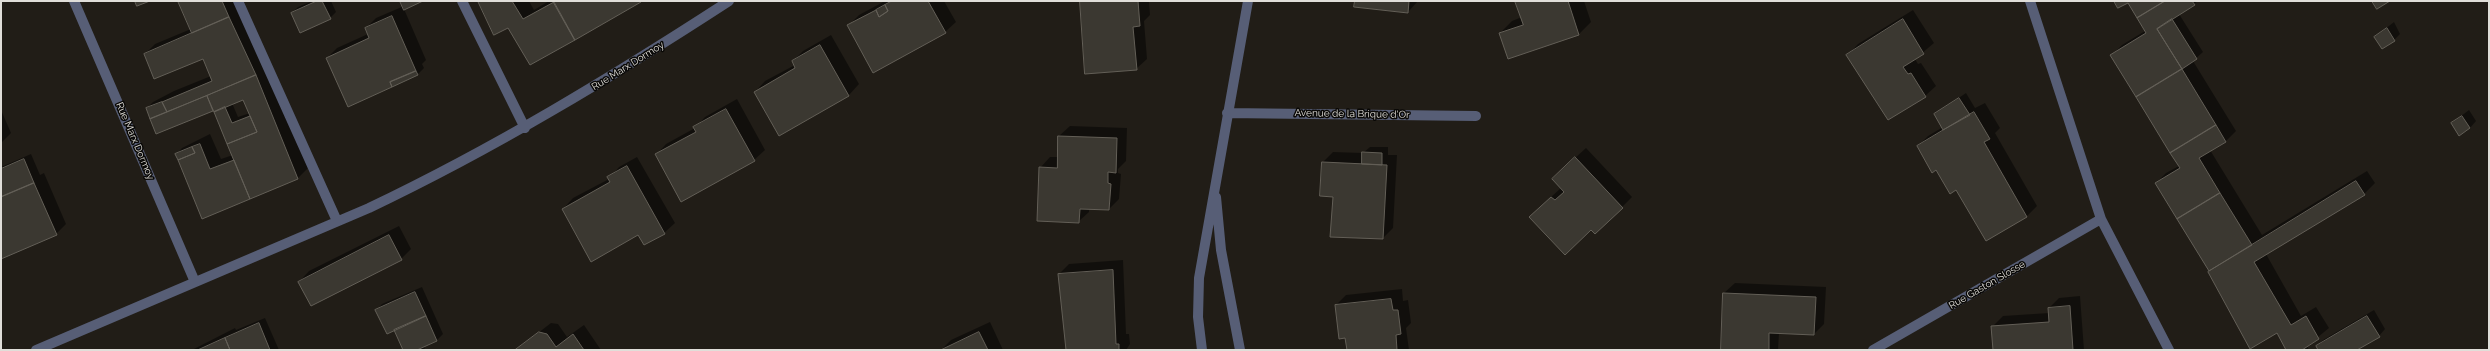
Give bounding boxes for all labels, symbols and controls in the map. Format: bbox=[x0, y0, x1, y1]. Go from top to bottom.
street label: Rue Marx Dormoy bbox=[590, 39, 666, 93]
street label: Rue Marx Dormoy bbox=[113, 100, 157, 182]
street label: Avenue de la Brique d'Or bbox=[1294, 107, 1410, 121]
street label: Rue Gaston Slosse bbox=[1947, 258, 2027, 312]

